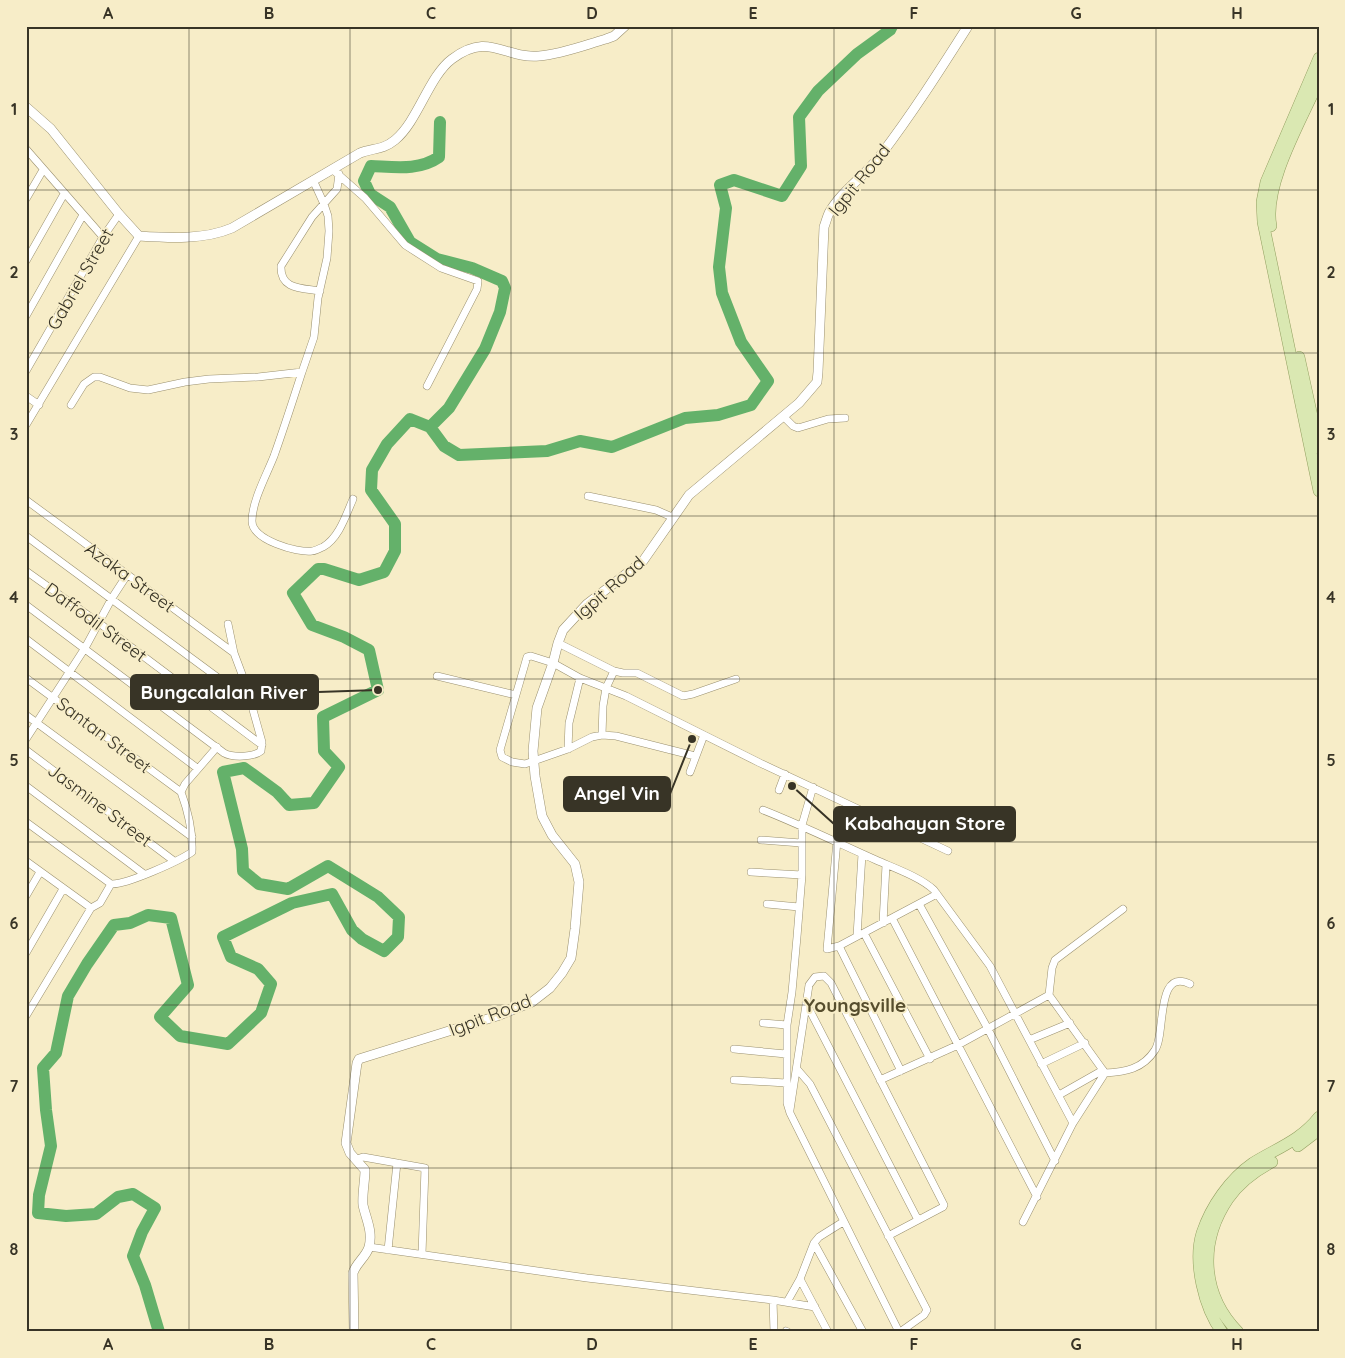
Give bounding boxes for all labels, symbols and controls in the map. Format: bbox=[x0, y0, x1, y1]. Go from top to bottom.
text: A bbox=[103, 3, 114, 23]
text: B bbox=[264, 3, 274, 23]
text: C bbox=[426, 3, 436, 23]
text: D bbox=[586, 3, 598, 23]
text: E bbox=[748, 3, 758, 23]
text: F bbox=[910, 3, 919, 23]
text: G bbox=[1070, 3, 1082, 23]
text: H bbox=[1231, 3, 1243, 23]
text: 1 bbox=[11, 99, 17, 119]
text: 1 bbox=[1328, 99, 1334, 119]
street label: Igpit Road bbox=[823, 139, 895, 221]
street label: Gabriel Street bbox=[42, 224, 118, 334]
text: 2 bbox=[9, 262, 19, 282]
text: 2 bbox=[1326, 262, 1336, 282]
text: 3 bbox=[10, 424, 18, 444]
text: 3 bbox=[1327, 424, 1335, 444]
street label: Azaka Street bbox=[80, 537, 180, 617]
street label: Igpit Road bbox=[569, 551, 649, 625]
street label: Daffodil Street bbox=[40, 577, 152, 667]
text: 4 bbox=[9, 587, 19, 607]
text: 4 bbox=[1326, 587, 1336, 607]
callout: Bungcalalan River bbox=[131, 675, 318, 709]
text: Bungcalalan River bbox=[141, 680, 307, 704]
street label: Santan Street bbox=[52, 692, 156, 778]
text: 5 bbox=[9, 750, 19, 770]
text: 5 bbox=[1326, 750, 1336, 770]
street label: Jasmine Street bbox=[43, 758, 157, 852]
callout: Angel Vin bbox=[564, 777, 670, 811]
text: Angel Vin bbox=[574, 781, 660, 805]
callout: Kabahayan Store bbox=[834, 807, 1015, 841]
text: Kabahayan Store bbox=[845, 811, 1005, 835]
text: 6 bbox=[10, 913, 19, 933]
text: 6 bbox=[1327, 913, 1336, 933]
street label: Igpit Road bbox=[446, 989, 534, 1041]
district label: Youngsville bbox=[804, 993, 906, 1017]
text: 7 bbox=[10, 1076, 19, 1096]
text: 7 bbox=[1327, 1076, 1336, 1096]
text: 8 bbox=[10, 1239, 19, 1259]
text: 8 bbox=[1327, 1239, 1336, 1259]
text: A bbox=[103, 1334, 114, 1354]
text: B bbox=[264, 1334, 274, 1354]
text: C bbox=[426, 1334, 436, 1354]
text: D bbox=[586, 1334, 598, 1354]
text: E bbox=[748, 1334, 758, 1354]
text: F bbox=[910, 1334, 919, 1354]
text: G bbox=[1070, 1334, 1082, 1354]
text: H bbox=[1231, 1334, 1243, 1354]

